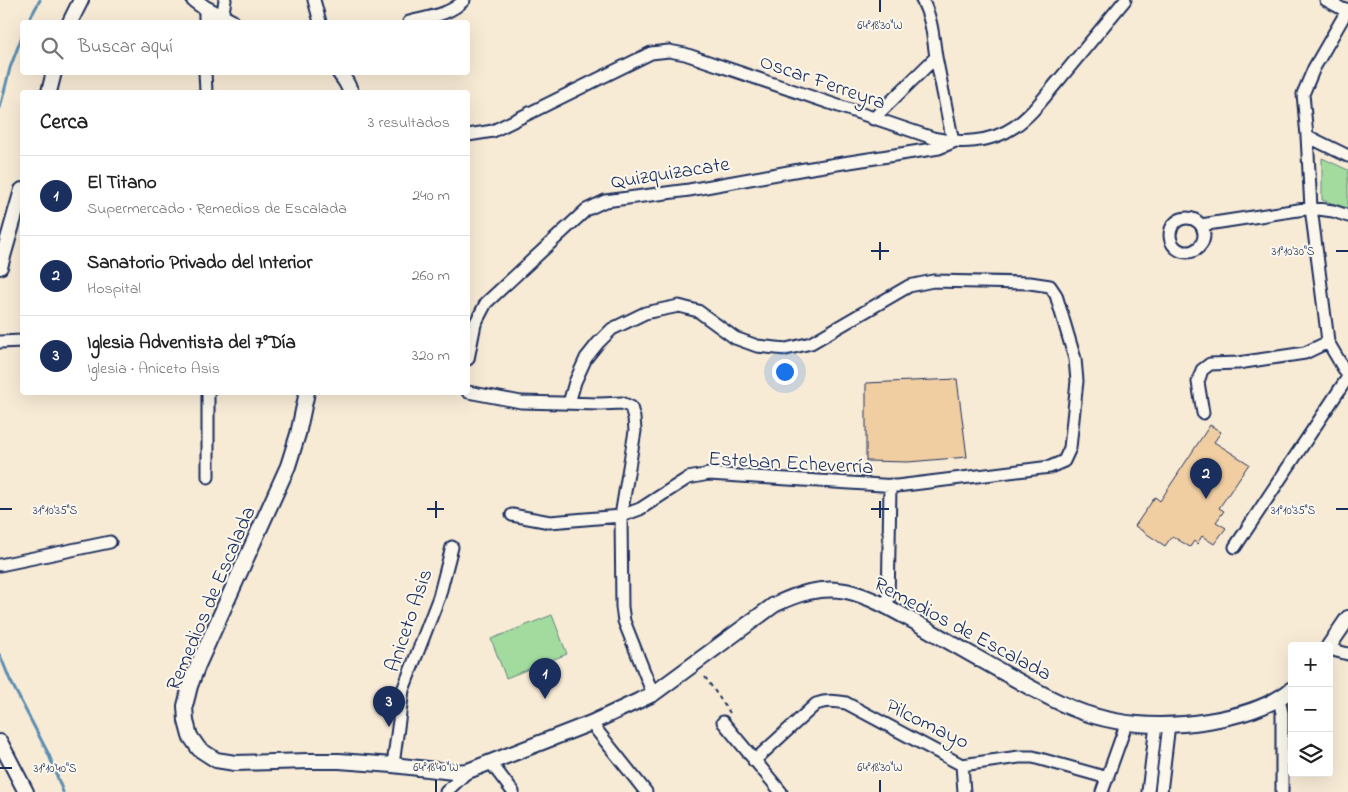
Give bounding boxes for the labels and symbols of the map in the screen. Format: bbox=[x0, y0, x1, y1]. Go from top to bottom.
text: 64°18'30"W bbox=[857, 17, 903, 35]
street label: Oscar Ferreyra bbox=[754, 47, 890, 120]
street label: Quizquizacate bbox=[609, 150, 732, 198]
text: 31°10'30"S bbox=[1272, 243, 1315, 261]
your location bbox=[772, 359, 798, 385]
street label: Esteban Echeverría bbox=[707, 445, 874, 483]
pin: 2 bbox=[1190, 458, 1222, 499]
text: 31°10'35"S bbox=[33, 502, 78, 520]
street label: Remedios de Escalada bbox=[159, 502, 264, 696]
text: 31°10'35"S bbox=[1271, 502, 1316, 520]
street label: Aniceto Asis bbox=[378, 565, 442, 676]
street label: Remedios de Escalada bbox=[868, 570, 1056, 689]
pin: 1 bbox=[529, 658, 561, 699]
pin: 3 bbox=[373, 686, 405, 727]
street label: Pilcomayo bbox=[880, 692, 974, 760]
text: 64°18'40"W bbox=[413, 759, 459, 777]
text: 64°18'30"W bbox=[857, 759, 903, 777]
text: 31°10'40"S bbox=[34, 760, 77, 778]

